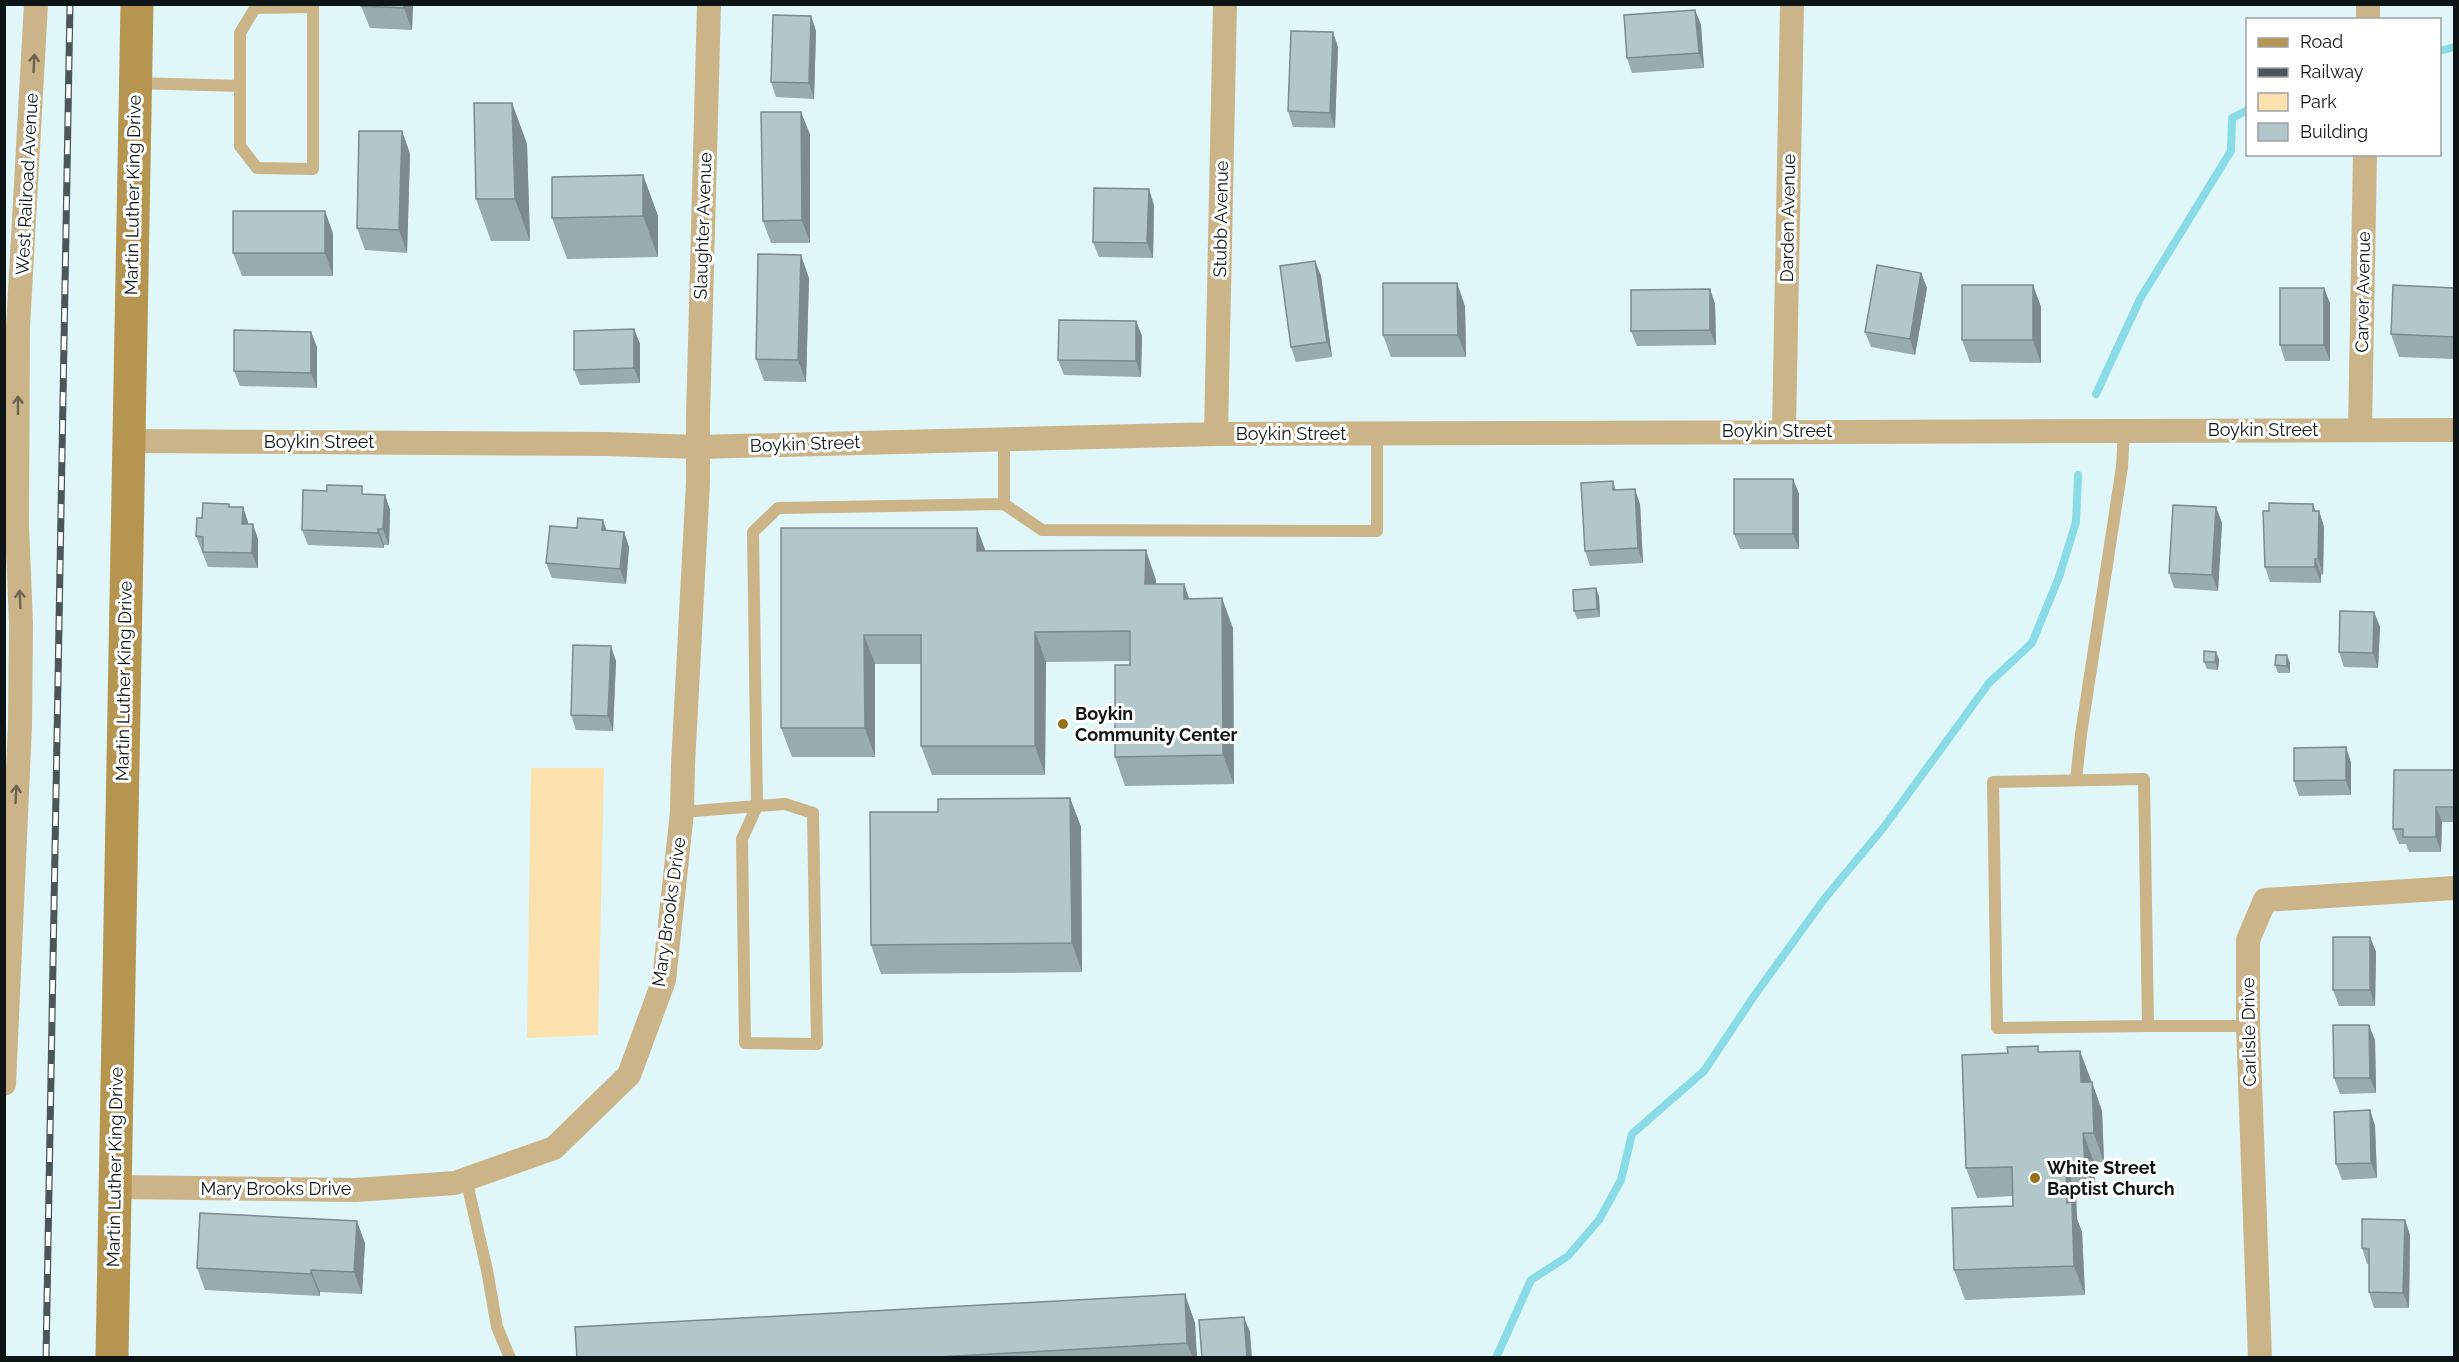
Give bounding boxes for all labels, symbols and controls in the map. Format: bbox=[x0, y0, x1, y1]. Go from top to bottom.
legend bbox=[2246, 18, 2441, 156]
text: Road bbox=[2300, 31, 2343, 52]
one-way arrow bbox=[29, 54, 40, 73]
text: Railway bbox=[2300, 61, 2364, 82]
text: Park bbox=[2300, 91, 2337, 112]
street label: West Railroad Avenue bbox=[11, 92, 42, 276]
street label: Martin Luther King Drive bbox=[120, 94, 145, 295]
text: Building bbox=[2300, 121, 2368, 142]
street label: Slaughter Avenue bbox=[689, 152, 716, 300]
street label: Darden Avenue bbox=[1776, 153, 1799, 282]
street label: Stubb Avenue bbox=[1209, 160, 1232, 278]
street label: Carver Avenue bbox=[2351, 231, 2374, 353]
one-way arrow bbox=[12, 395, 24, 415]
street label: Boykin Street bbox=[2208, 419, 2318, 440]
street label: Boykin Street bbox=[1722, 420, 1832, 441]
street label: Boykin Street bbox=[1236, 423, 1346, 444]
street label: Boykin Street bbox=[264, 431, 374, 452]
street label: Boykin Street bbox=[749, 431, 861, 456]
street label: Martin Luther King Drive bbox=[111, 580, 136, 781]
one-way arrow bbox=[15, 590, 26, 610]
place label: Boykin Community Center bbox=[1075, 703, 1237, 745]
marker: Boykin Community Center bbox=[1056, 717, 1070, 731]
one-way arrow bbox=[11, 785, 22, 805]
street label: Mary Brooks Drive bbox=[648, 835, 689, 988]
street label: Carlisle Drive bbox=[2237, 977, 2260, 1087]
street label: Martin Luther King Drive bbox=[102, 1066, 127, 1267]
place label: White Street Baptist Church bbox=[2047, 1157, 2175, 1199]
marker: White Street Baptist Church bbox=[2028, 1171, 2042, 1185]
street label: Mary Brooks Drive bbox=[201, 1178, 352, 1199]

